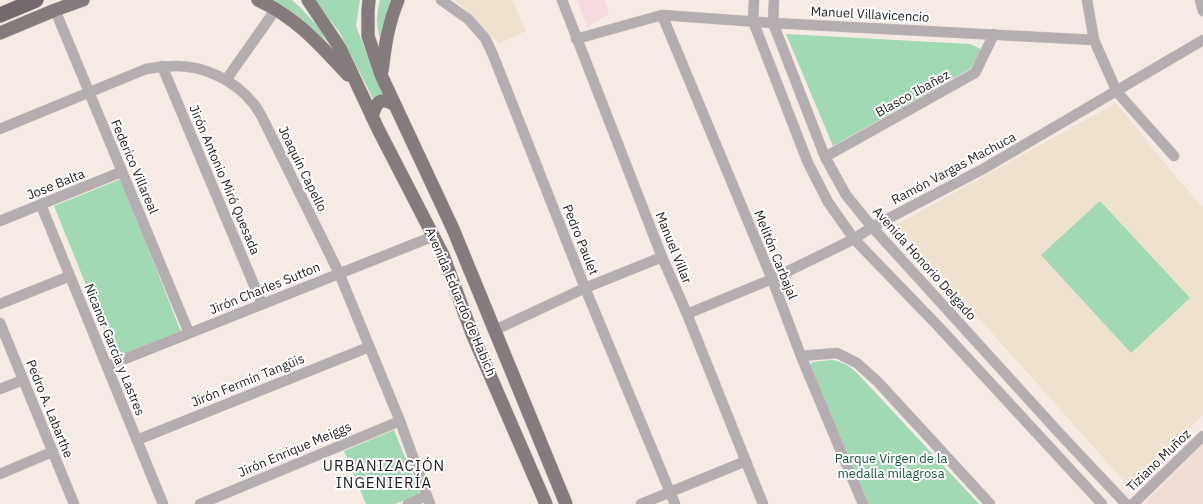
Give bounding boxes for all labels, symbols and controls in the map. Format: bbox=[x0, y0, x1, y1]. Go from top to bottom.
street label: Manuel Villavicencio bbox=[810, 4, 930, 26]
street label: Blasco Ibañez bbox=[873, 67, 953, 121]
street label: Jirón Antonio Miró Quesada bbox=[185, 103, 263, 257]
street label: Federico Villareal bbox=[107, 117, 161, 217]
street label: Joaquín Capello bbox=[275, 124, 329, 214]
street label: Ramón Vargas Machuca bbox=[889, 130, 1019, 208]
street label: Jose Balta bbox=[25, 166, 87, 204]
street label: Pedro Paulet bbox=[559, 202, 601, 278]
street label: Avenida Honorio Delgado bbox=[869, 204, 979, 324]
street label: Melitón Carbajal bbox=[750, 208, 800, 302]
street label: Manuel Villar bbox=[652, 210, 694, 286]
street label: Avenida Eduardo de Habich bbox=[422, 225, 498, 379]
street label: Jirón Charles Sutton bbox=[207, 260, 323, 318]
street label: Nicanor García y Lastres bbox=[80, 282, 148, 418]
street label: Jirón Fermín Tangüis bbox=[189, 351, 307, 411]
street label: Pedro A. Labarthe bbox=[22, 358, 76, 460]
street label: Jirón Enrique Meiggs bbox=[236, 419, 354, 481]
street label: Tiziano Muñoz bbox=[1124, 426, 1194, 496]
park label: Parque Virgen de la medalla milagrosa bbox=[835, 451, 947, 482]
district label: URBANIZACIÓN INGENIERÍA bbox=[323, 458, 445, 493]

